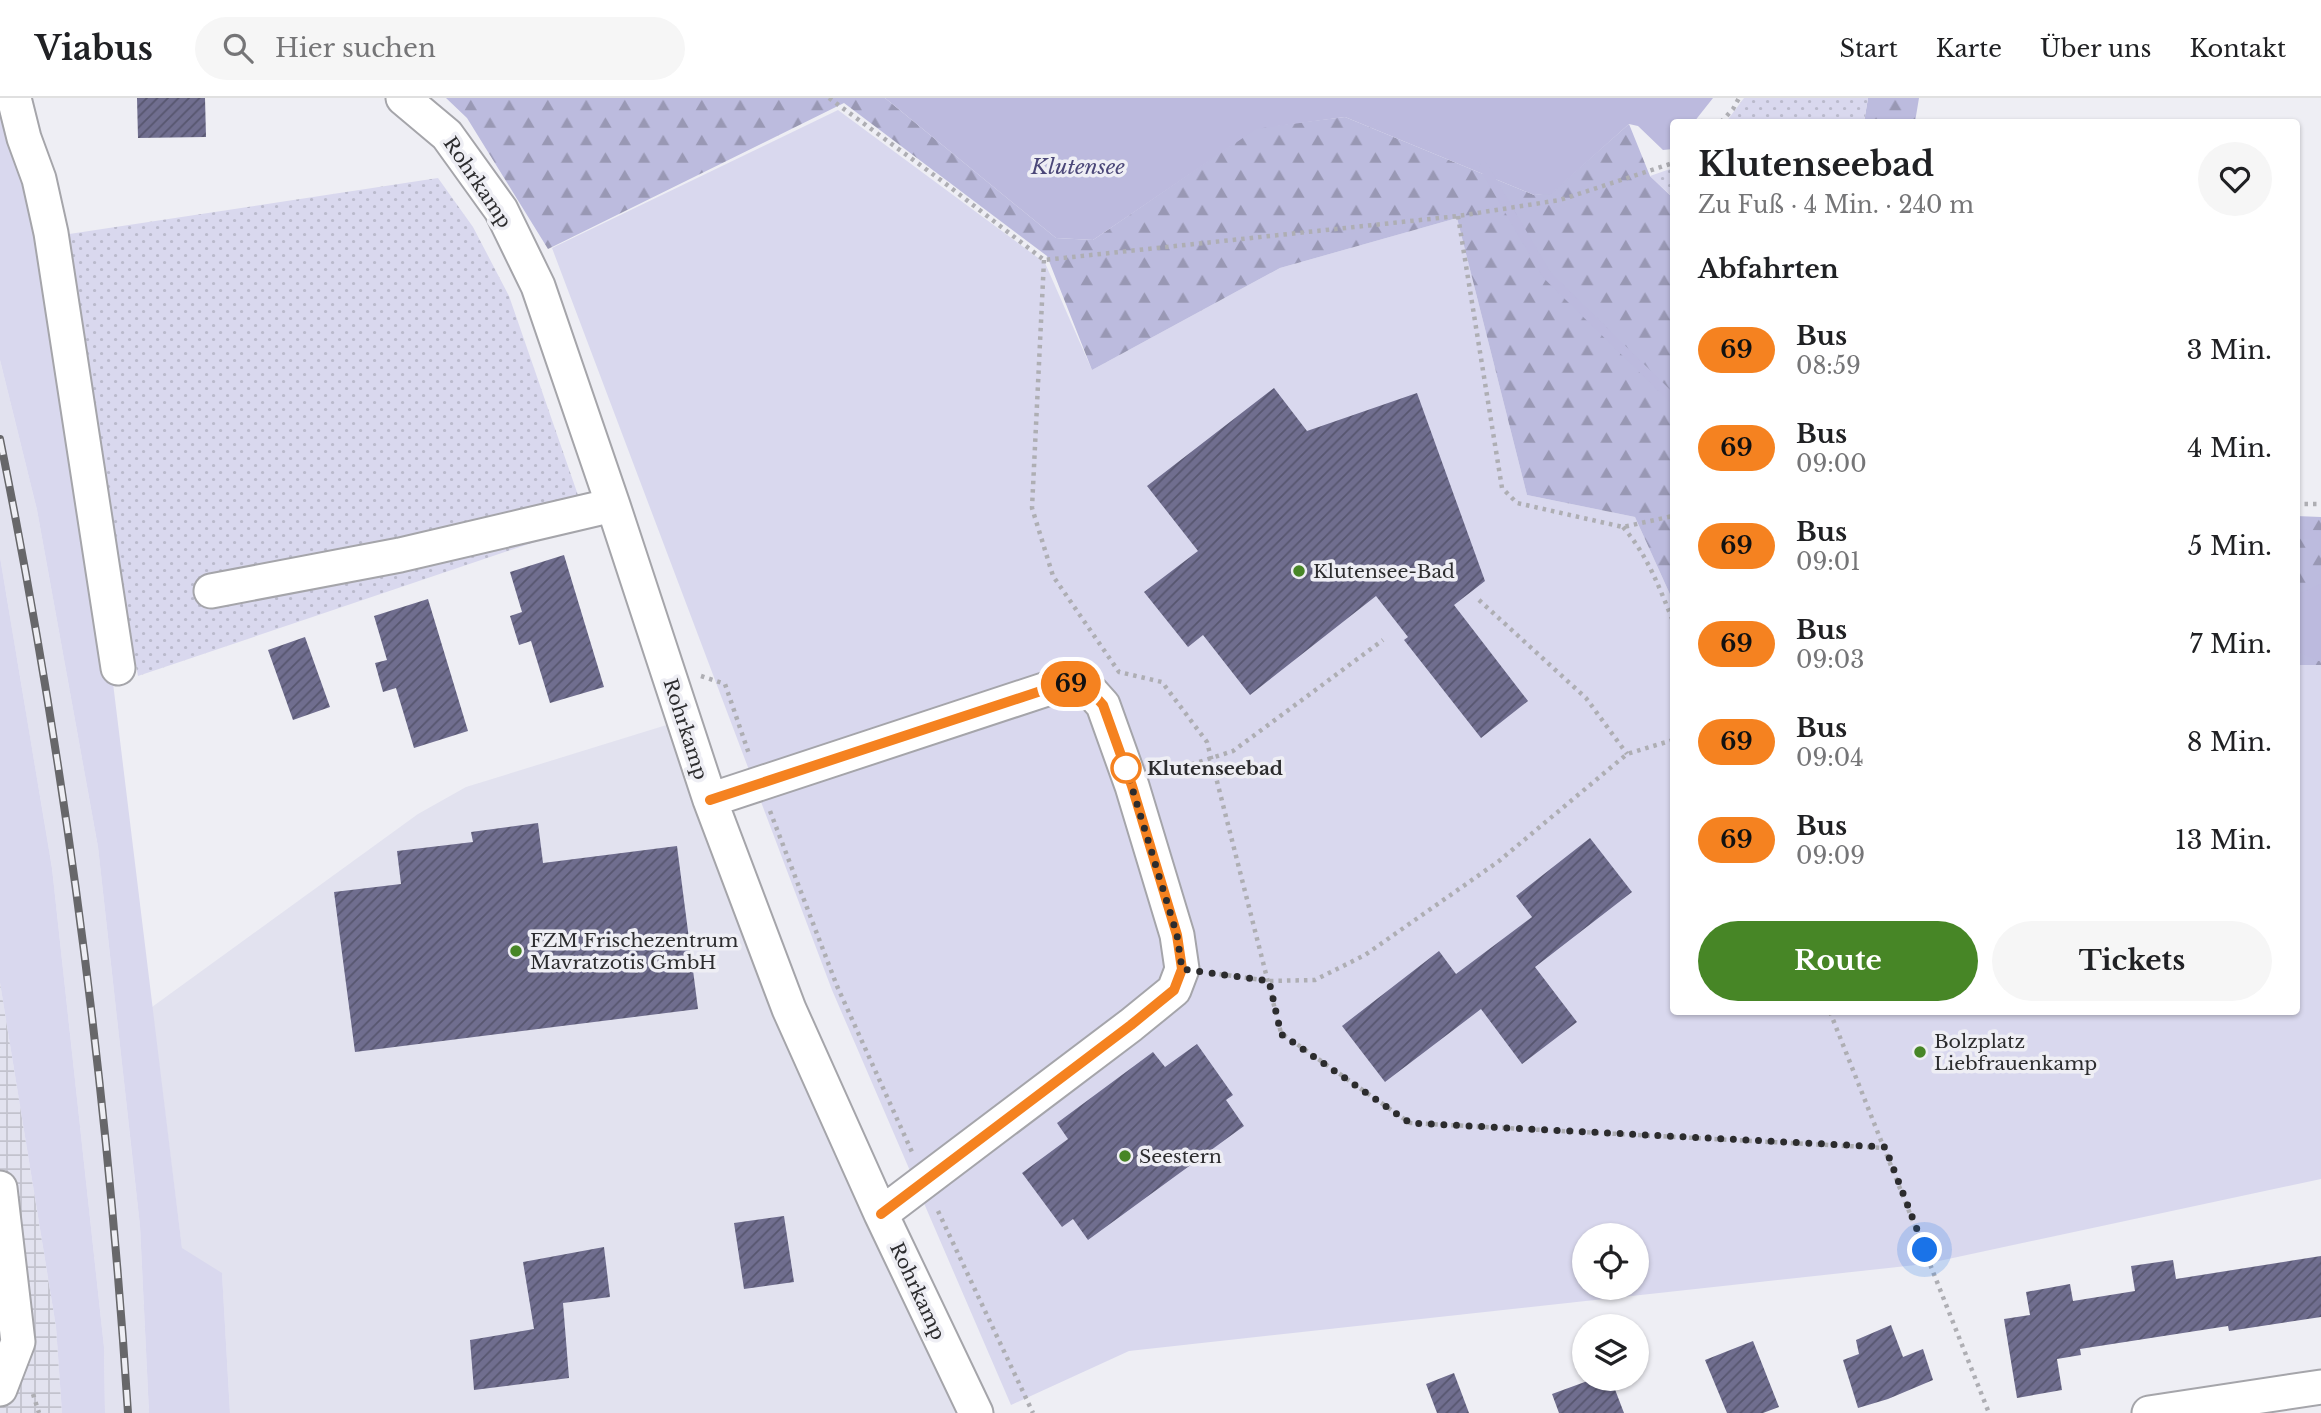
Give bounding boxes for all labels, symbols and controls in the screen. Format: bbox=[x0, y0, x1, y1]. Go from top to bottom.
search box bbox=[195, 17, 685, 80]
text: Viabus bbox=[35, 28, 153, 69]
icon: search bbox=[219, 29, 257, 67]
text: Hier suchen bbox=[275, 32, 436, 64]
text: Start bbox=[1840, 34, 1898, 63]
text: Karte bbox=[1936, 34, 2002, 63]
text: Über uns bbox=[2040, 34, 2152, 63]
text: Kontakt bbox=[2190, 34, 2286, 63]
street label: Rohrkamp bbox=[439, 132, 516, 232]
button: heart bbox=[2198, 142, 2272, 216]
text: Klutenseebad bbox=[1698, 144, 1934, 185]
water label: Klutensee bbox=[1030, 154, 1125, 180]
text: Zu Fuß · 4 Min. · 240 m bbox=[1698, 191, 1974, 219]
text: Abfahrten bbox=[1698, 253, 1839, 285]
text: Bus bbox=[1796, 320, 1847, 352]
text: 3 Min. bbox=[2187, 334, 2272, 366]
text: 69 bbox=[1720, 335, 1753, 364]
text: 08:59 bbox=[1796, 352, 1861, 380]
text: Bus bbox=[1796, 418, 1847, 450]
text: 4 Min. bbox=[2187, 432, 2272, 464]
text: 69 bbox=[1720, 433, 1753, 462]
text: 09:00 bbox=[1796, 450, 1867, 478]
text: Bus bbox=[1796, 516, 1847, 548]
text: 5 Min. bbox=[2188, 530, 2272, 562]
text: 69 bbox=[1720, 531, 1753, 560]
text: 09:01 bbox=[1796, 548, 1860, 576]
place label: Klutensee-Bad bbox=[1313, 560, 1455, 583]
marker: Klutensee-Bad bbox=[1291, 563, 1307, 579]
text: Bus bbox=[1796, 614, 1847, 646]
text: 7 Min. bbox=[2189, 628, 2272, 660]
text: 69 bbox=[1720, 629, 1753, 658]
text: 09:03 bbox=[1796, 646, 1864, 674]
line badge: 69 bbox=[1040, 661, 1102, 707]
text: 69 bbox=[1055, 669, 1087, 698]
street label: Rohrkamp bbox=[658, 676, 713, 783]
text: Bus bbox=[1796, 712, 1847, 744]
text: 8 Min. bbox=[2187, 726, 2272, 758]
text: 69 bbox=[1720, 727, 1753, 756]
text: 09:04 bbox=[1796, 744, 1864, 772]
marker: Klutenseebad bbox=[1111, 753, 1141, 783]
place label: Klutenseebad bbox=[1147, 757, 1283, 780]
text: Bus bbox=[1796, 810, 1847, 842]
text: 13 Min. bbox=[2175, 824, 2272, 856]
text: 69 bbox=[1720, 825, 1753, 854]
text: 09:09 bbox=[1796, 842, 1865, 870]
button: Route bbox=[1698, 921, 1978, 1001]
button: Tickets bbox=[1992, 921, 2272, 1001]
place label: FZM Frischezentrum Mavratzotis GmbH bbox=[530, 929, 738, 974]
marker: FZM Frischezentrum Mavratzotis GmbH bbox=[508, 943, 524, 959]
place label: Bolzplatz Liebfrauenkamp bbox=[1934, 1030, 2097, 1075]
marker: Bolzplatz Liebfrauenkamp bbox=[1912, 1044, 1928, 1060]
place label: Seestern bbox=[1139, 1145, 1222, 1168]
marker: Seestern bbox=[1117, 1148, 1133, 1164]
map controls bbox=[1572, 1223, 1649, 1391]
button: locate bbox=[1572, 1223, 1649, 1300]
your location bbox=[1907, 1232, 1942, 1267]
street label: Rohrkamp bbox=[885, 1239, 950, 1344]
button: layers bbox=[1572, 1314, 1649, 1391]

